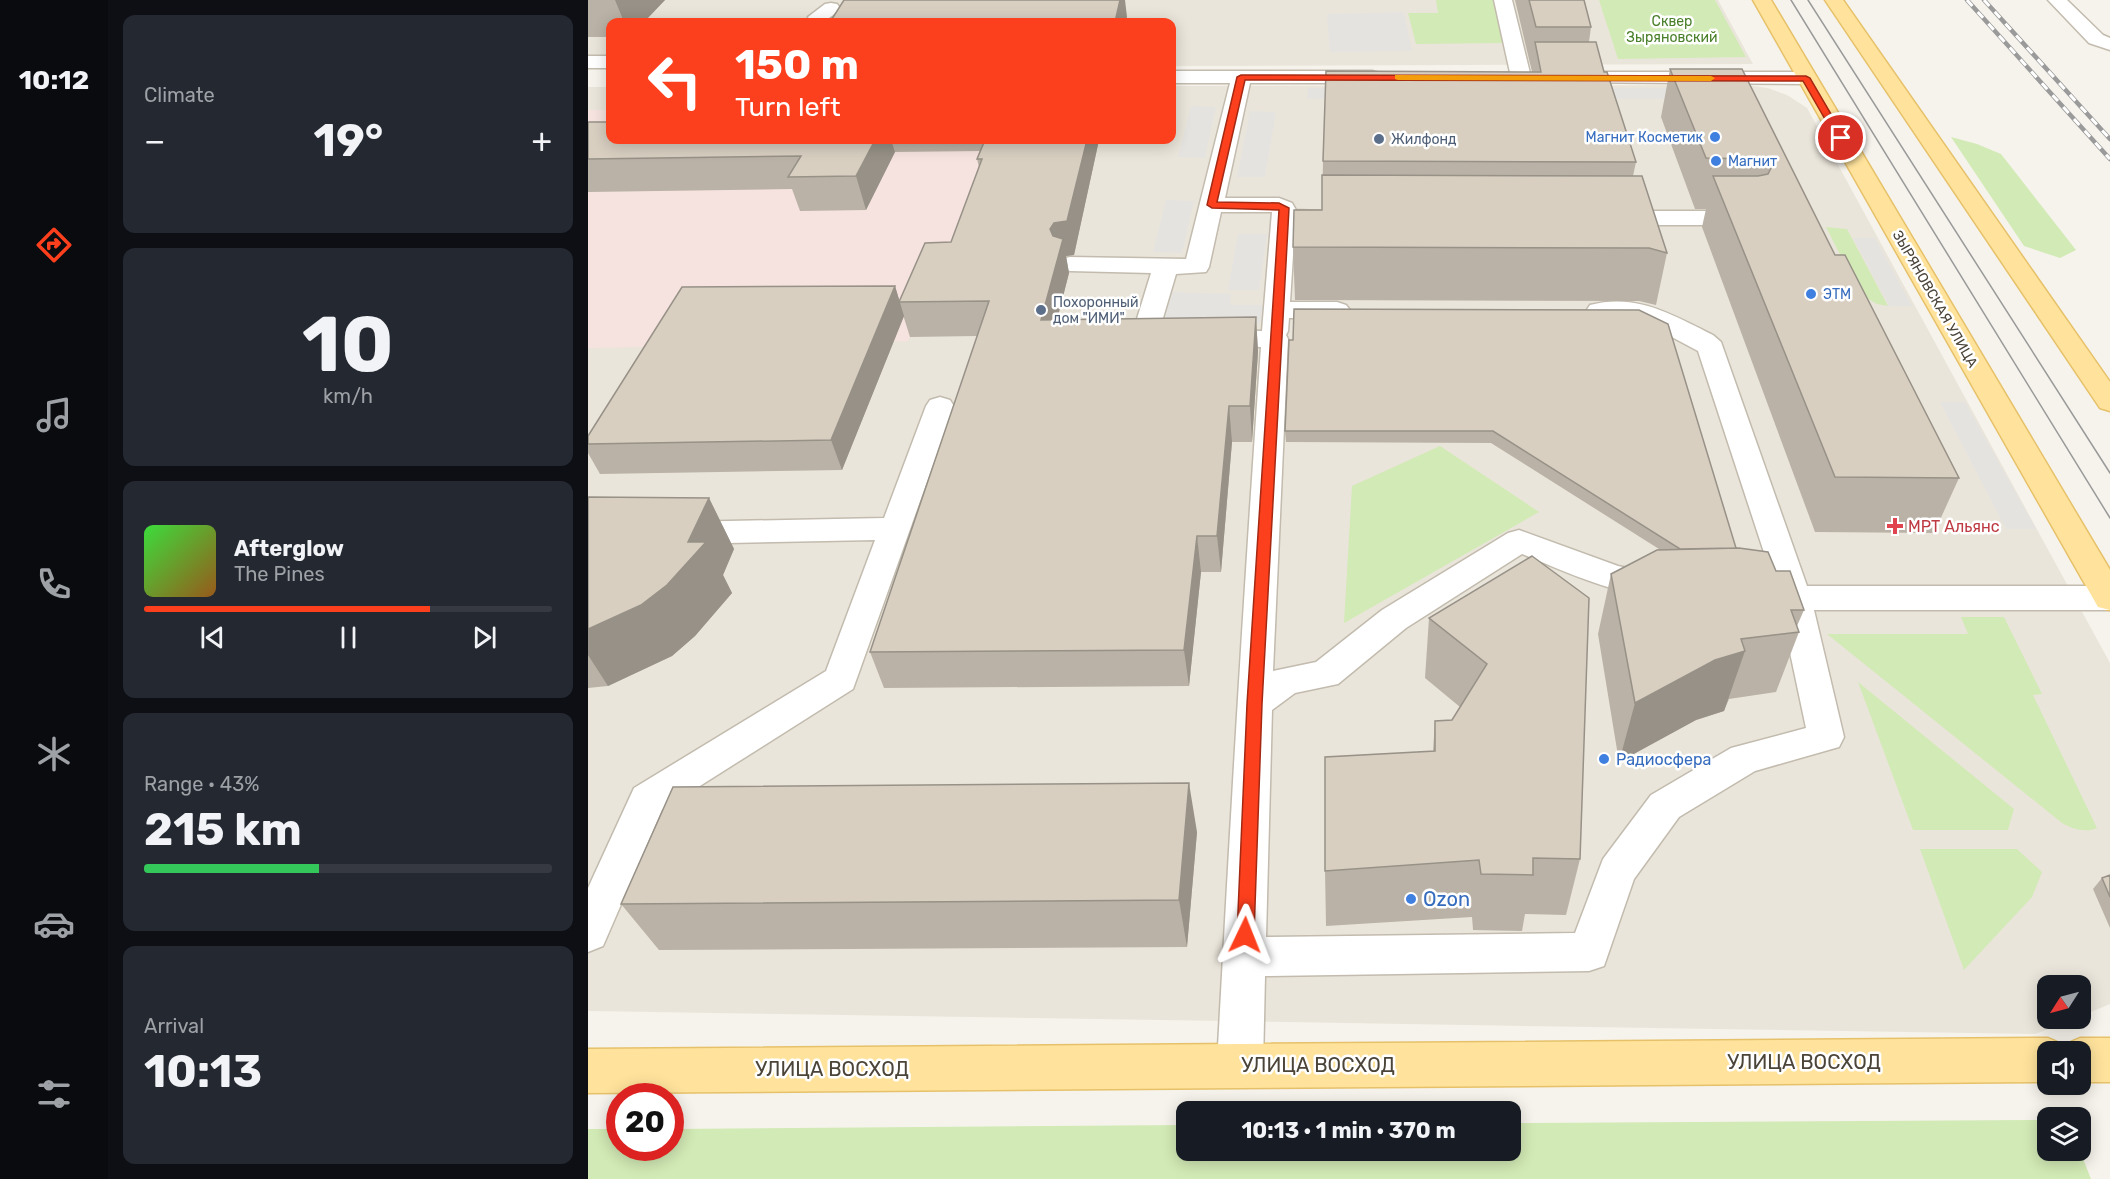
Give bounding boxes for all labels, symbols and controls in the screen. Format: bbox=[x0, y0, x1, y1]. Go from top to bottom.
park label: Cквер Зыряновский bbox=[1626, 13, 1718, 46]
text: 150 m bbox=[735, 40, 859, 90]
icon: left bbox=[636, 42, 714, 120]
text: 10:12 bbox=[19, 64, 89, 96]
text: Climate bbox=[144, 83, 215, 107]
text: Turn left bbox=[735, 91, 840, 123]
pin bbox=[1815, 112, 1866, 163]
text: 19° bbox=[314, 114, 383, 167]
text: − bbox=[144, 121, 165, 160]
text: + bbox=[531, 121, 552, 160]
icon: arrive bbox=[1824, 121, 1857, 154]
place label: Магнит Косметик bbox=[1586, 129, 1703, 146]
marker: Магнит Косметик bbox=[1708, 130, 1722, 144]
place label: Жилфонд bbox=[1391, 131, 1457, 148]
marker: Жилфонд bbox=[1372, 132, 1386, 146]
place label: Магнит bbox=[1728, 153, 1777, 170]
marker: Магнит bbox=[1709, 154, 1723, 168]
icon: directions bbox=[33, 224, 75, 266]
street label: ЗЫРЯНОВСКАЯ УЛИЦА bbox=[1889, 227, 1982, 371]
place label: ЭТМ bbox=[1823, 286, 1851, 303]
marker: ЭТМ bbox=[1804, 287, 1818, 301]
place label: Похоронный дом "ИМИ" bbox=[1053, 294, 1138, 327]
text: 10 bbox=[302, 298, 394, 391]
marker: Похоронный дом "ИМИ" bbox=[1034, 303, 1048, 317]
text: km/h bbox=[323, 384, 373, 408]
icon: music bbox=[33, 394, 75, 436]
marker: МРТ Альянс bbox=[1886, 517, 1904, 535]
place label: МРТ Альянс bbox=[1908, 517, 2000, 536]
text: Afterglow bbox=[234, 535, 344, 562]
text: The Pines bbox=[234, 562, 325, 586]
icon: phone bbox=[33, 563, 75, 605]
icon: previous bbox=[196, 621, 229, 654]
icon: pause bbox=[332, 621, 365, 654]
icon: next bbox=[468, 621, 501, 654]
icon: climate bbox=[33, 733, 75, 775]
place label: Радиосфера bbox=[1616, 750, 1711, 769]
marker: Радиосфера bbox=[1597, 752, 1611, 766]
text: Range · 43% bbox=[144, 772, 259, 796]
text: 215 km bbox=[144, 803, 302, 856]
place label: Ozon bbox=[1423, 887, 1470, 911]
marker: Ozon bbox=[1404, 892, 1418, 906]
icon: car bbox=[33, 903, 75, 945]
position arrow bbox=[1213, 903, 1277, 967]
north arrow bbox=[2037, 975, 2091, 1029]
map controls bbox=[2037, 975, 2091, 1161]
text: Arrival bbox=[144, 1014, 204, 1038]
button: sound bbox=[2037, 1041, 2091, 1095]
text: 10:13 bbox=[144, 1045, 262, 1098]
street label: УЛИЦА ВОСХОД bbox=[1727, 1050, 1881, 1074]
street label: УЛИЦА ВОСХОД bbox=[1241, 1053, 1395, 1077]
street label: УЛИЦА ВОСХОД bbox=[755, 1057, 909, 1081]
icon: filters bbox=[33, 1073, 75, 1115]
speed limit sign: 20 bbox=[606, 1083, 684, 1161]
button: layers bbox=[2037, 1107, 2091, 1161]
text: 10:13 · 1 min · 370 m bbox=[1241, 1117, 1456, 1144]

